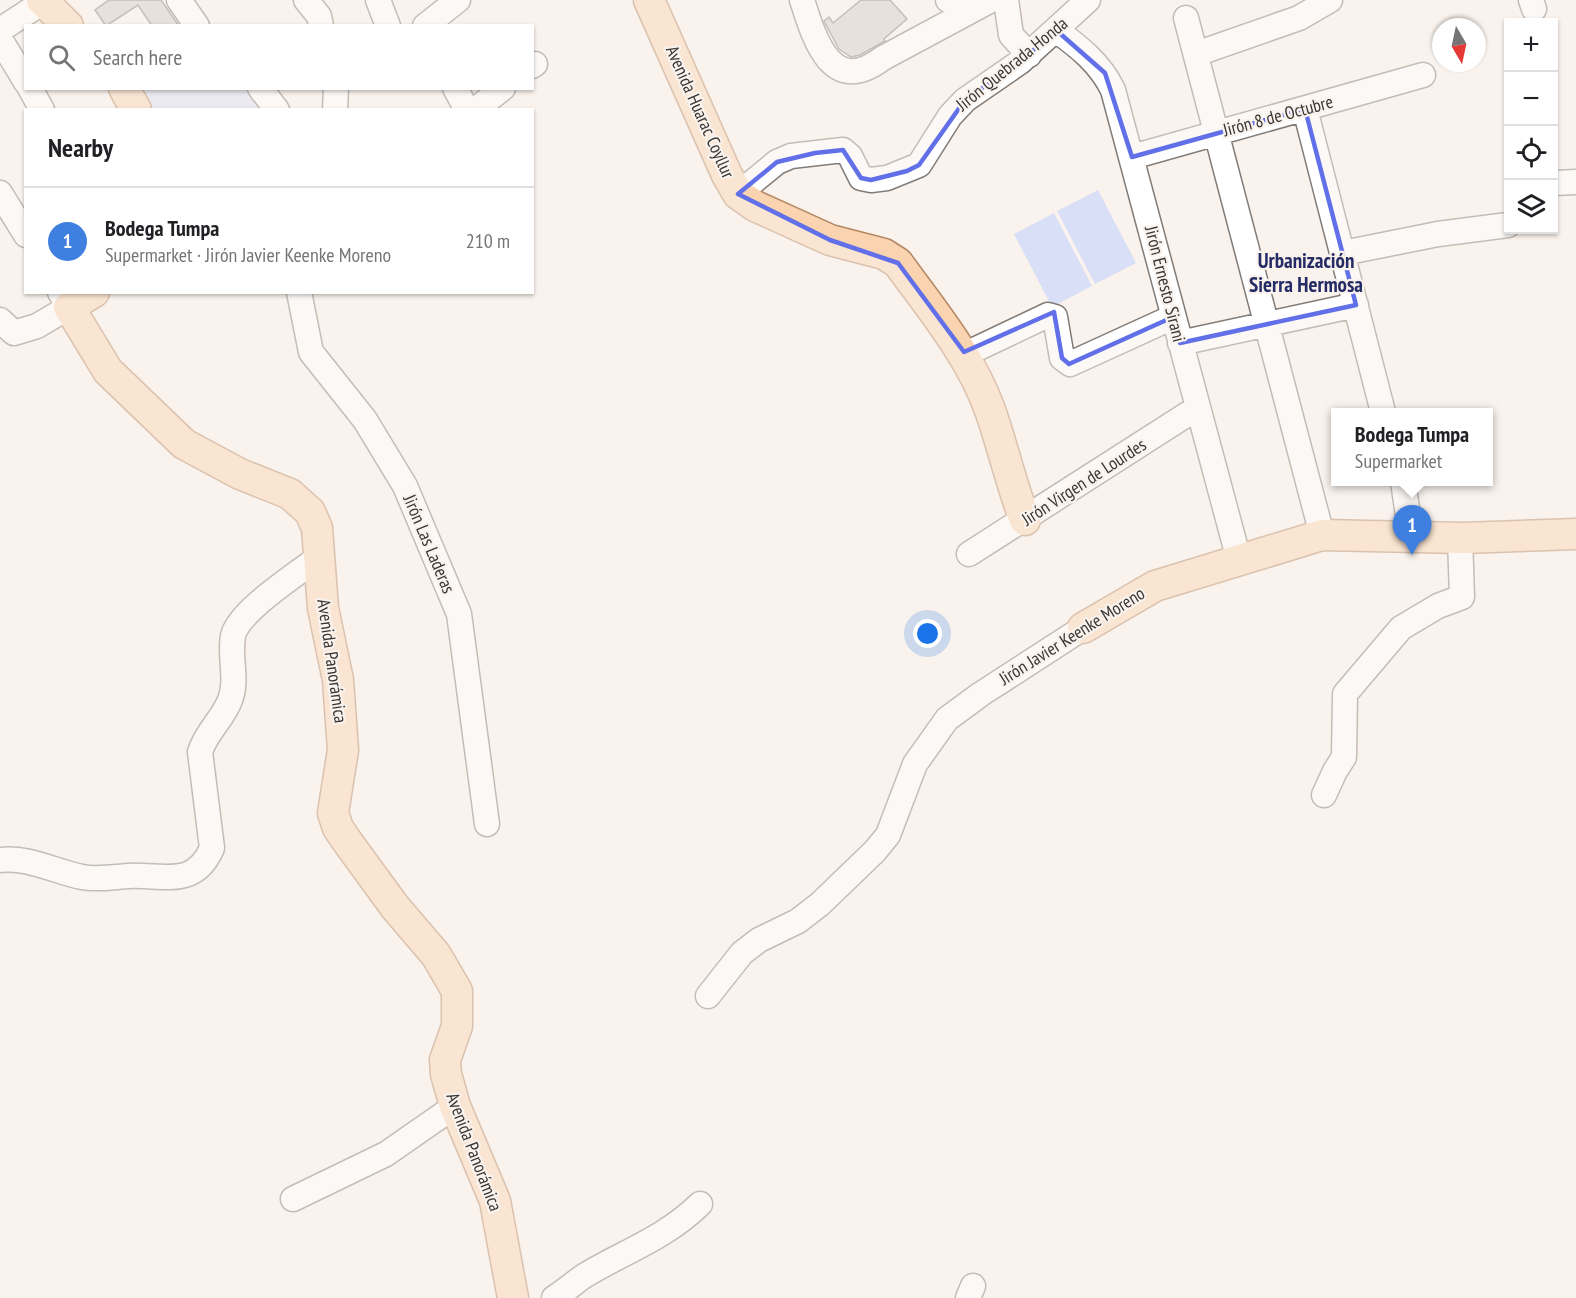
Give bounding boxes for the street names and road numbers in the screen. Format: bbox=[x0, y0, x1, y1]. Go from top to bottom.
street label: Jirón Quebrada Honda bbox=[950, 12, 1072, 116]
street label: Avenida Huarac Coyllur bbox=[661, 42, 740, 182]
street label: Jirón 8 de Octubre bbox=[1219, 90, 1335, 141]
street label: Jirón Ernesto Sirani bbox=[1140, 223, 1191, 344]
street label: Jirón Virgen de Lourdes bbox=[1016, 433, 1150, 531]
street label: Jirón Las Laderas bbox=[398, 490, 461, 597]
street label: Jirón Javier Keenke Moreno bbox=[994, 581, 1149, 690]
street label: Avenida Panorámica bbox=[312, 598, 353, 724]
street label: Avenida Panorámica bbox=[441, 1089, 508, 1214]

